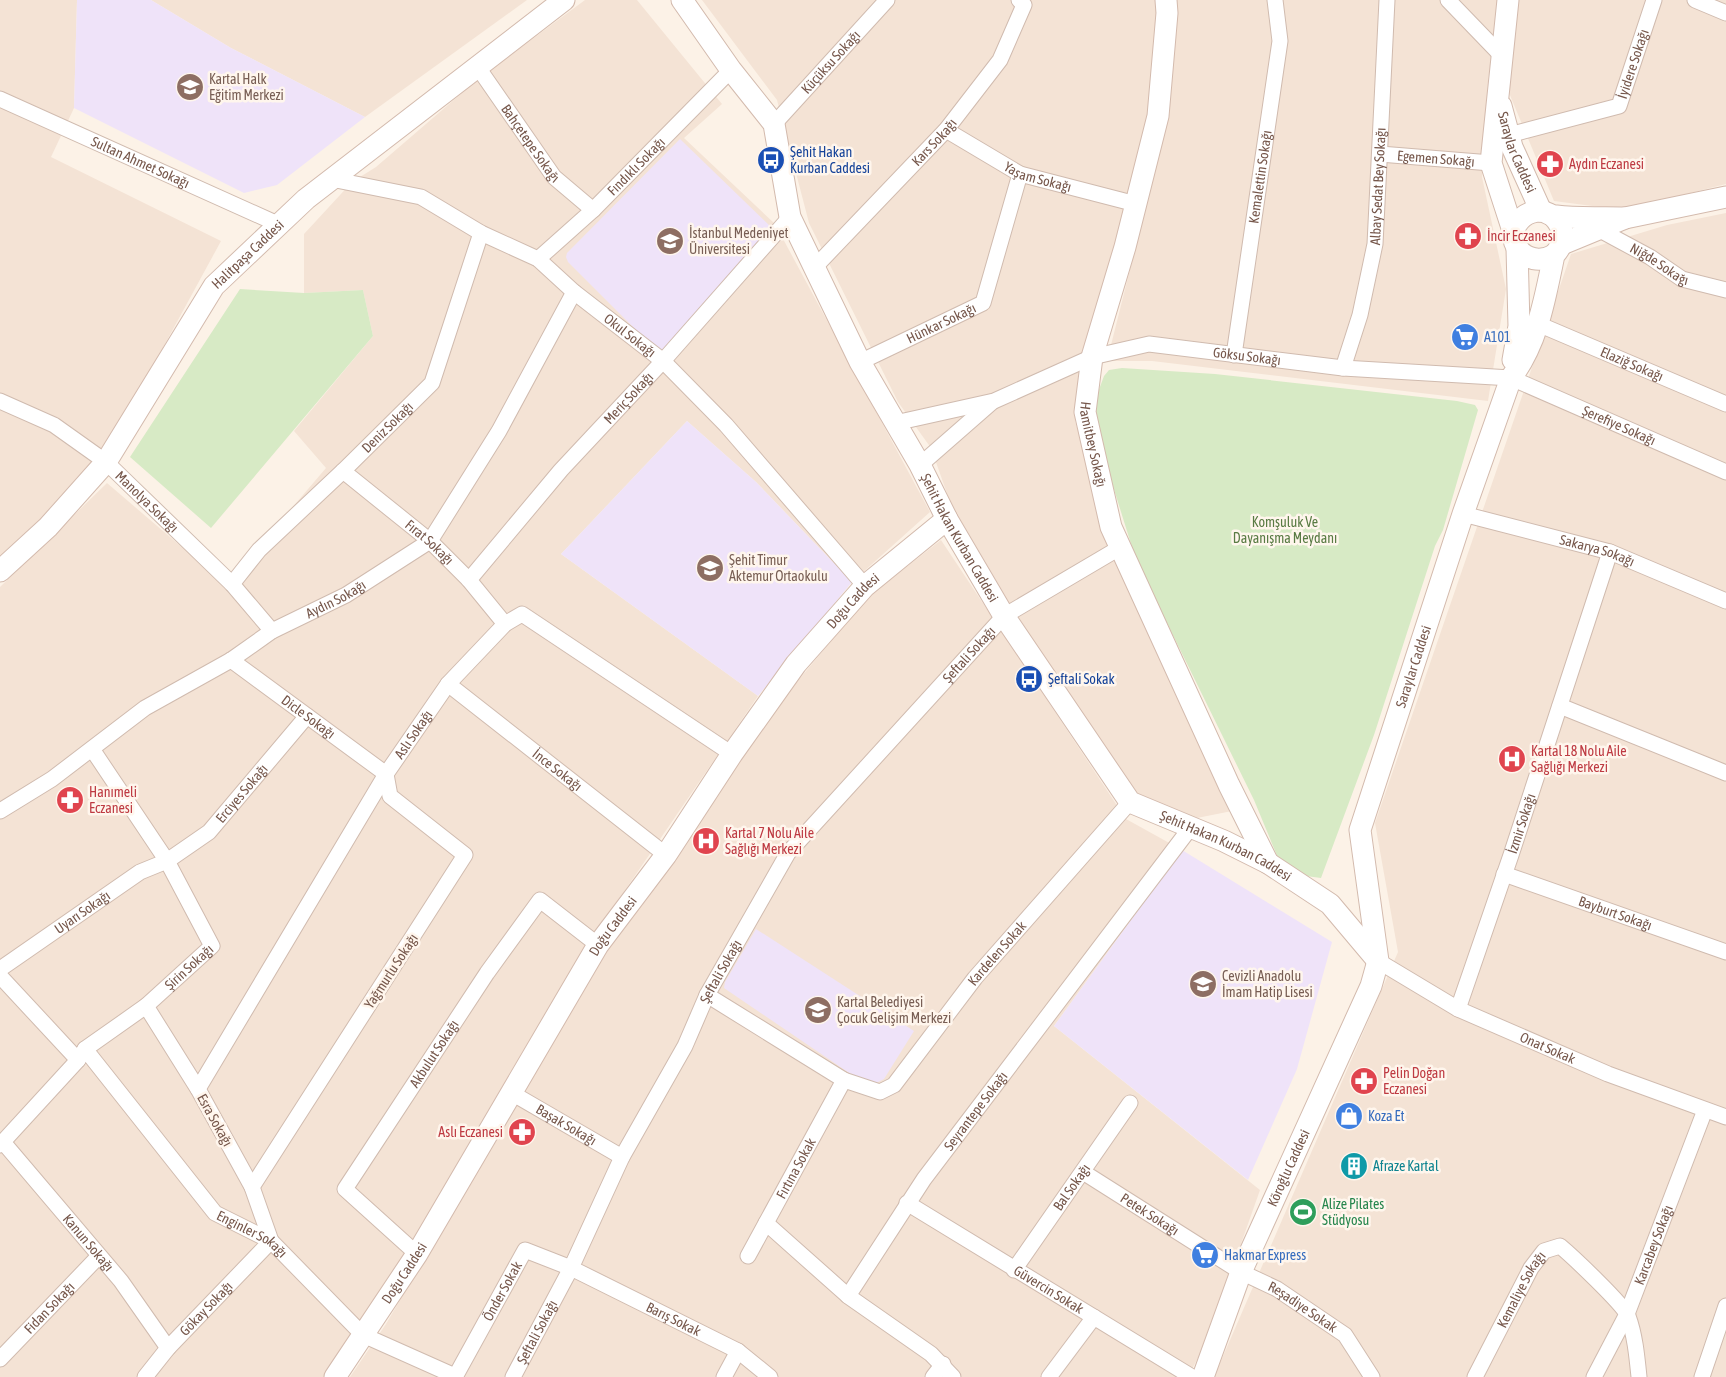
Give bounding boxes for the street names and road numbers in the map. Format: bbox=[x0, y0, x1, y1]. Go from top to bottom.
street label: Küçüksu Sokağı bbox=[798, 27, 863, 97]
street label: İyidere Sokağı bbox=[1614, 27, 1652, 101]
street label: Bahçetepe Sokağı bbox=[498, 101, 563, 186]
street label: Saraylar Caddesi bbox=[1495, 110, 1540, 195]
street label: Kars Sokağı bbox=[908, 115, 960, 169]
street label: Albay Sedat Bey Sokağı bbox=[1367, 127, 1389, 246]
street label: Kemalettin Sokağı bbox=[1245, 129, 1275, 225]
street label: Sultan Ahmet Sokağı bbox=[89, 133, 192, 191]
street label: Fındıklı Sokağı bbox=[604, 134, 668, 199]
street label: Egemen Sokağı bbox=[1396, 147, 1475, 170]
street label: Yaşam Sokağı bbox=[1001, 158, 1073, 195]
street label: Halitpaşa Caddesi bbox=[208, 216, 287, 292]
street label: Niğde Sokağı bbox=[1627, 240, 1690, 288]
street label: Hünkar Sokağı bbox=[904, 300, 978, 346]
street label: Okul Sokağı bbox=[601, 310, 659, 360]
street label: Elaziğ Sokağı bbox=[1598, 343, 1666, 384]
street label: Göksu Sokağı bbox=[1212, 344, 1282, 368]
street label: Meriç Sokağı bbox=[600, 369, 656, 427]
street label: Deniz Sokağı bbox=[358, 398, 416, 456]
street label: Hamitbey Sokağı bbox=[1077, 401, 1110, 489]
street label: Şerefiye Sokağı bbox=[1580, 402, 1658, 448]
street label: Manolya Sokağı bbox=[112, 468, 182, 536]
street label: Şehit Hakan Kurban Caddesi bbox=[918, 471, 1002, 605]
street label: Fırat Sokağı bbox=[402, 516, 457, 568]
street label: Sakarya Sokağı bbox=[1558, 531, 1637, 570]
street label: Doğu Caddesi bbox=[823, 570, 882, 632]
street label: Aydın Sokağı bbox=[303, 577, 369, 621]
street label: Şeftali Sokağı bbox=[940, 623, 999, 686]
street label: Saraylar Caddesi bbox=[1392, 623, 1434, 710]
street label: Dicle Sokağı bbox=[278, 692, 338, 742]
street label: Aslı Sokağı bbox=[391, 707, 436, 762]
street label: İnce Sokağı bbox=[530, 746, 585, 794]
street label: Erciyes Sokağı bbox=[212, 761, 271, 826]
street label: İzmir Sokağı bbox=[1504, 791, 1539, 856]
street label: Şehit Hakan Kurban Caddesi bbox=[1158, 807, 1295, 884]
street label: Uyarı Sokağı bbox=[51, 887, 113, 937]
street label: Doğu Caddesi bbox=[586, 893, 640, 958]
street label: Bayburt Sokağı bbox=[1576, 893, 1654, 933]
street label: Kardelen Sokak bbox=[964, 918, 1029, 989]
street label: Yağmurlu Sokağı bbox=[361, 931, 421, 1011]
street label: Şeftali Sokağı bbox=[697, 937, 745, 1005]
street label: Şirin Sokağı bbox=[161, 941, 216, 993]
street label: Akbulut Sokağı bbox=[406, 1017, 462, 1090]
street label: Onat Sokak bbox=[1517, 1029, 1578, 1067]
street label: Seyrantepe Sokağı bbox=[941, 1068, 1011, 1154]
street label: Esra Sokağı bbox=[194, 1091, 236, 1149]
street label: Başak Sokağı bbox=[533, 1101, 599, 1148]
street label: Köroğlu Caddesi bbox=[1264, 1127, 1313, 1209]
street label: Fırtına Sokak bbox=[773, 1135, 819, 1201]
street label: Bal Sokağı bbox=[1050, 1161, 1093, 1213]
street label: Petek Sokağı bbox=[1118, 1190, 1182, 1239]
street label: Karcabey Sokağı bbox=[1631, 1203, 1676, 1287]
street label: Enginler Sokağı bbox=[214, 1207, 291, 1261]
street label: Kanun Sokağı bbox=[60, 1211, 117, 1274]
street label: Doğu Caddesi bbox=[378, 1240, 430, 1306]
street label: Kemaliye Sokağı bbox=[1494, 1248, 1549, 1330]
street label: Önder Sokak bbox=[480, 1259, 525, 1324]
street label: Güvercin Sokak bbox=[1011, 1262, 1086, 1317]
street label: Gökay Sokağı bbox=[176, 1278, 236, 1339]
street label: Reşadiye Sokak bbox=[1266, 1278, 1340, 1336]
street label: Fidan Sokağı bbox=[21, 1279, 78, 1337]
street label: Şeftali Sokağı bbox=[513, 1297, 560, 1367]
street label: Barış Sokak bbox=[644, 1299, 703, 1339]

